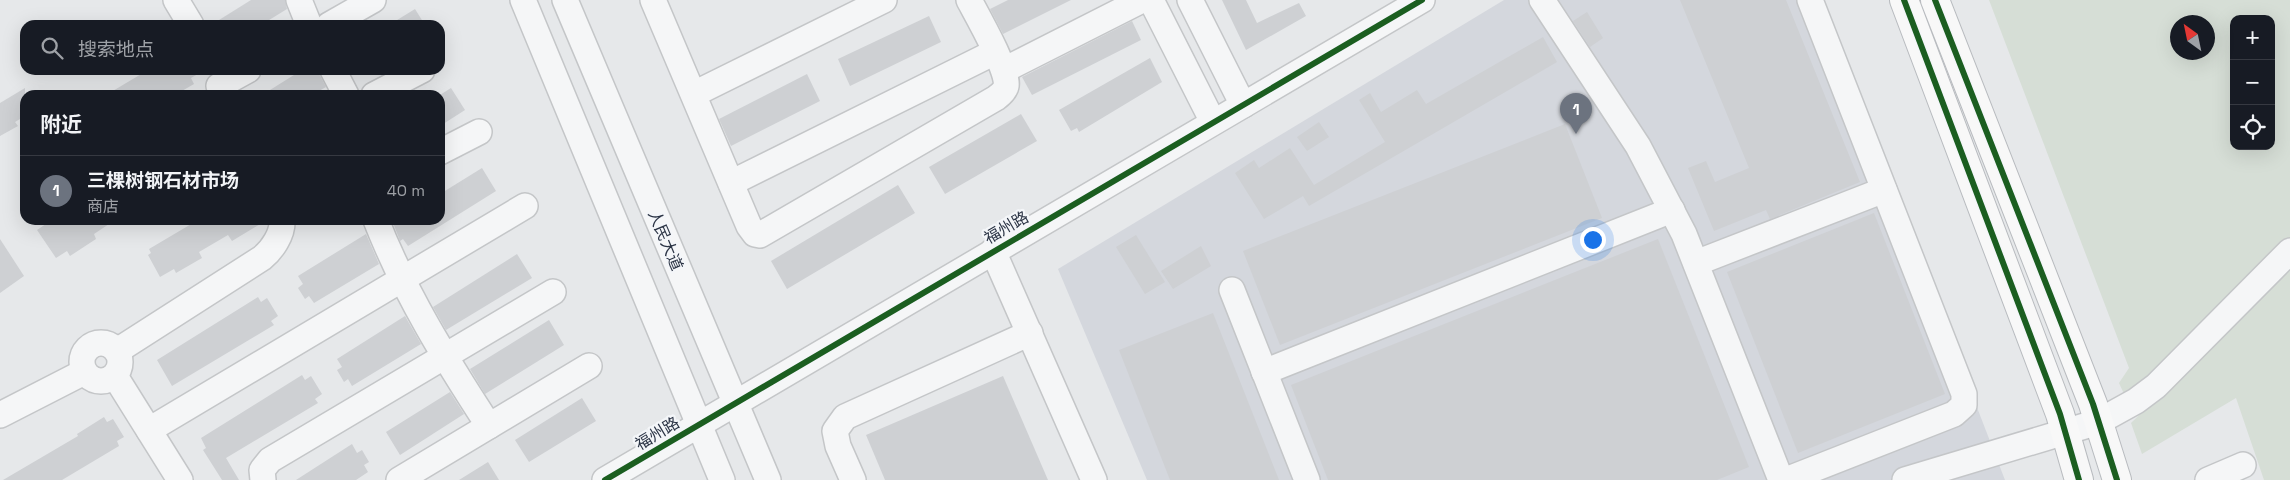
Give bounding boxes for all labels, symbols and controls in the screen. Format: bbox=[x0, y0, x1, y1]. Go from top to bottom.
north arrow bbox=[2170, 15, 2215, 60]
map controls bbox=[2230, 15, 2275, 150]
button: + bbox=[2230, 15, 2275, 60]
search box bbox=[20, 20, 445, 75]
icon: search bbox=[38, 34, 66, 62]
text: 搜索地点 bbox=[78, 37, 154, 62]
button: − bbox=[2230, 60, 2275, 105]
pin: 1 bbox=[1560, 93, 1592, 134]
button: locate bbox=[2230, 105, 2275, 150]
text: 附近 bbox=[40, 111, 82, 138]
text: 三棵树钢石材市场 bbox=[87, 168, 239, 193]
text: 1 bbox=[52, 180, 60, 201]
text: 40 m bbox=[387, 180, 425, 201]
text: 商店 bbox=[87, 196, 119, 217]
street label: 福州路 bbox=[980, 206, 1032, 249]
street label: 人民大道 bbox=[643, 207, 688, 274]
your location bbox=[1580, 227, 1606, 253]
street label: 福州路 bbox=[631, 412, 683, 455]

